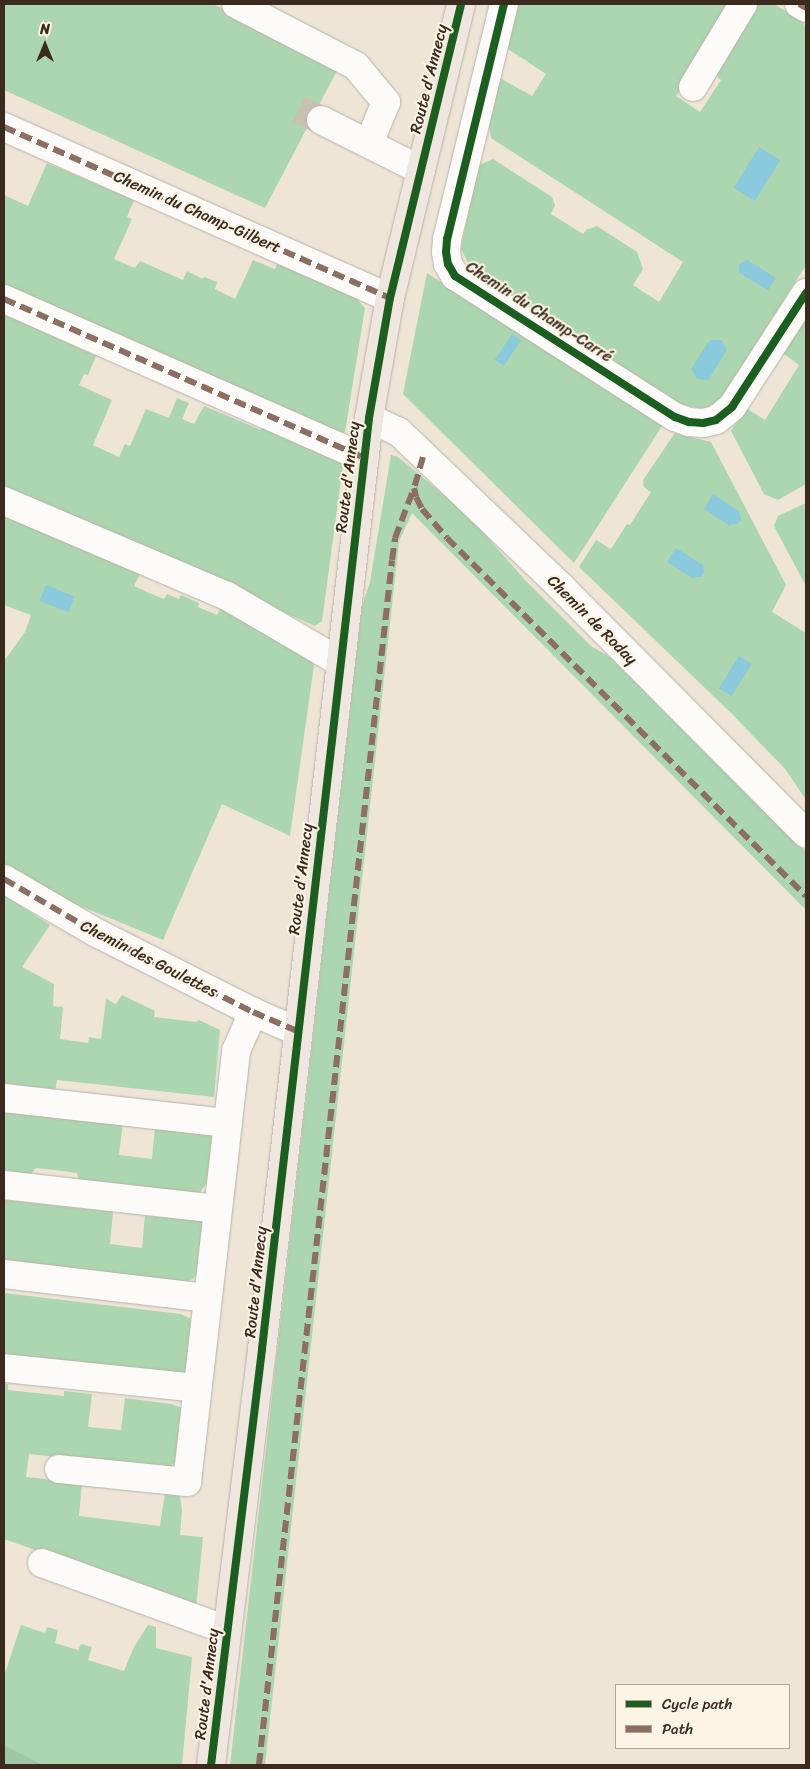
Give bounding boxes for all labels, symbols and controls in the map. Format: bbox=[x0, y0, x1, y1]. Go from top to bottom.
text: N bbox=[40, 17, 50, 42]
north arrow bbox=[20, 20, 70, 70]
street label: Route d'Annecy bbox=[406, 22, 452, 136]
street label: Chemin du Champ-Gilbert bbox=[111, 166, 283, 258]
street label: Chemin du Champ-Carré bbox=[462, 257, 616, 367]
street label: Route d'Annecy bbox=[332, 420, 364, 534]
street label: Chemin de Roday bbox=[543, 571, 641, 669]
street label: Route d'Annecy bbox=[285, 822, 317, 936]
street label: Chemin des Goulettes bbox=[77, 916, 221, 1002]
street label: Route d'Annecy bbox=[241, 1225, 271, 1339]
street label: Route d'Annecy bbox=[191, 1627, 223, 1741]
legend bbox=[615, 1684, 790, 1749]
text: Cycle path bbox=[662, 1691, 732, 1717]
text: Path bbox=[662, 1716, 693, 1742]

